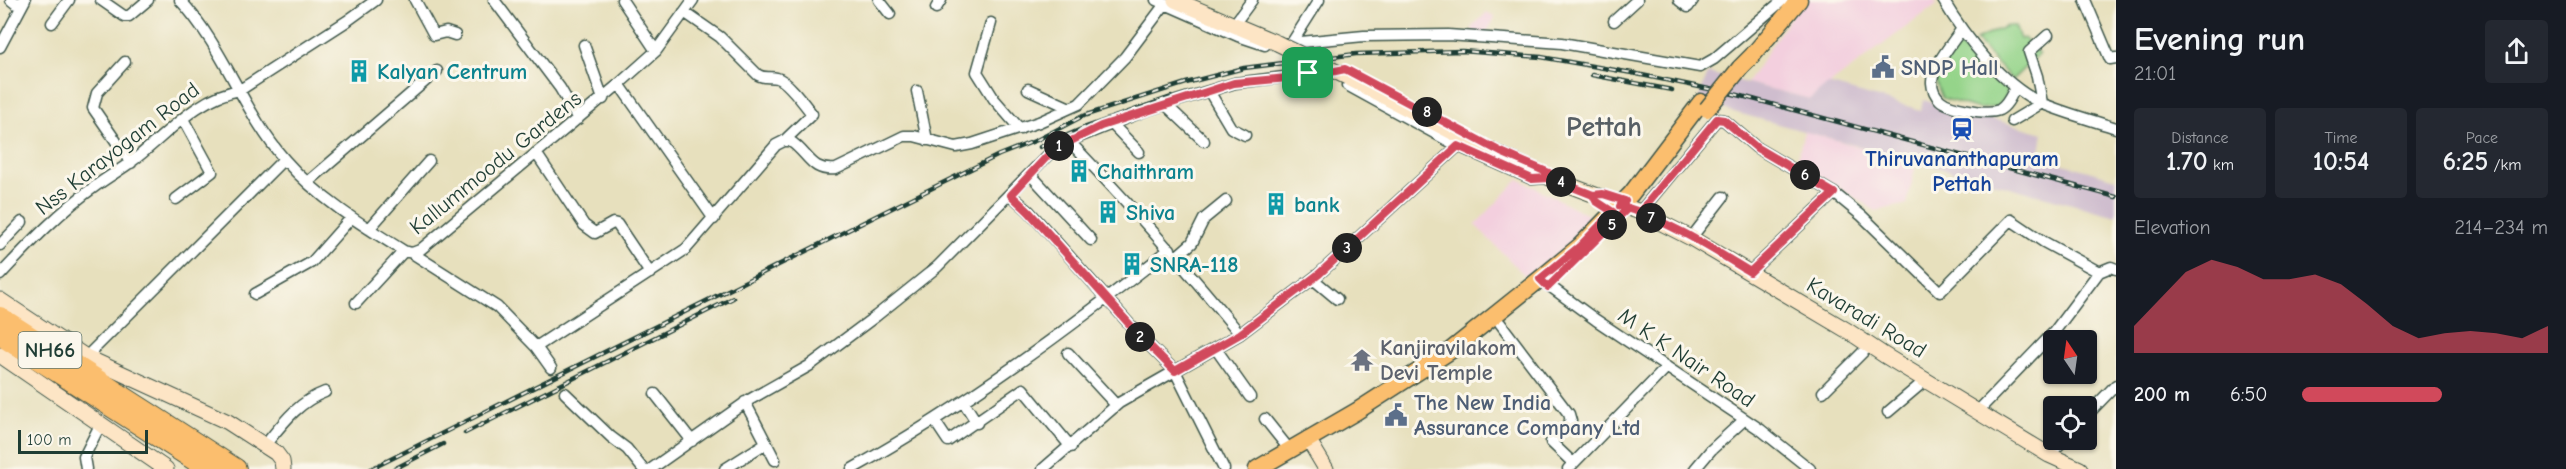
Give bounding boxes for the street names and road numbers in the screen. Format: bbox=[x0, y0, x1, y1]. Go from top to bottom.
street label: Nss Karayogam Road bbox=[31, 77, 205, 221]
street label: Kallummoodu Gardens bbox=[404, 85, 587, 240]
street label: Kavaradi Road bbox=[1802, 272, 1931, 364]
street label: M K K Nair Road bbox=[1613, 302, 1760, 413]
road number: NH66 bbox=[19, 332, 82, 368]

